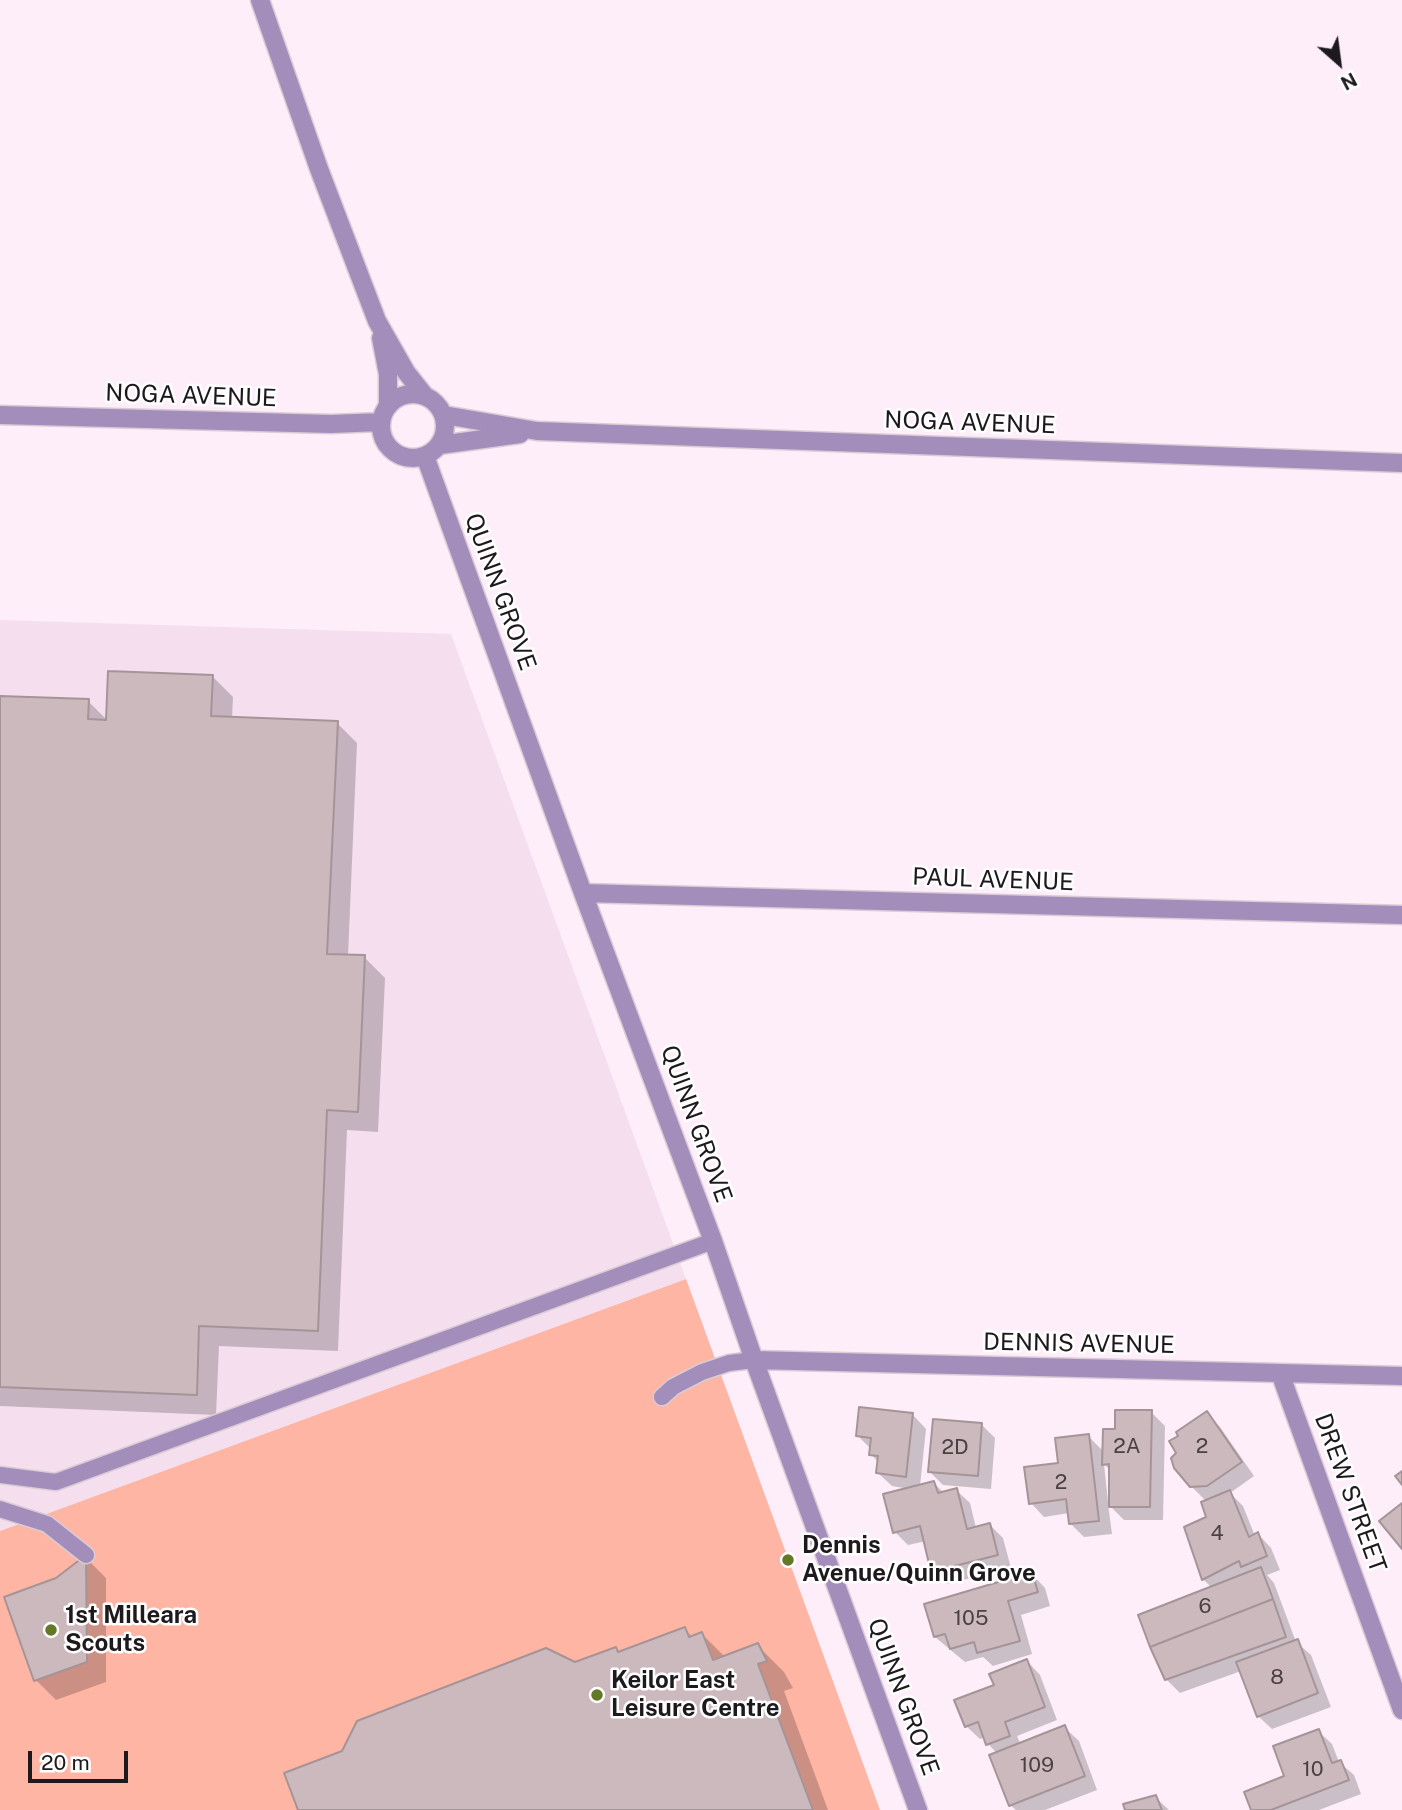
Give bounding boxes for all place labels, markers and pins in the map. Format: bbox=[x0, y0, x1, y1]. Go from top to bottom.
place label: Dennis Avenue/Quinn Grove bbox=[802, 1532, 1036, 1588]
marker: Dennis Avenue/Quinn Grove bbox=[780, 1552, 796, 1568]
place label: 1st Milleara Scouts bbox=[65, 1602, 197, 1658]
marker: 1st Milleara Scouts bbox=[43, 1622, 59, 1638]
place label: Keilor East Leisure Centre bbox=[611, 1667, 780, 1723]
marker: Keilor East Leisure Centre bbox=[589, 1687, 605, 1703]

